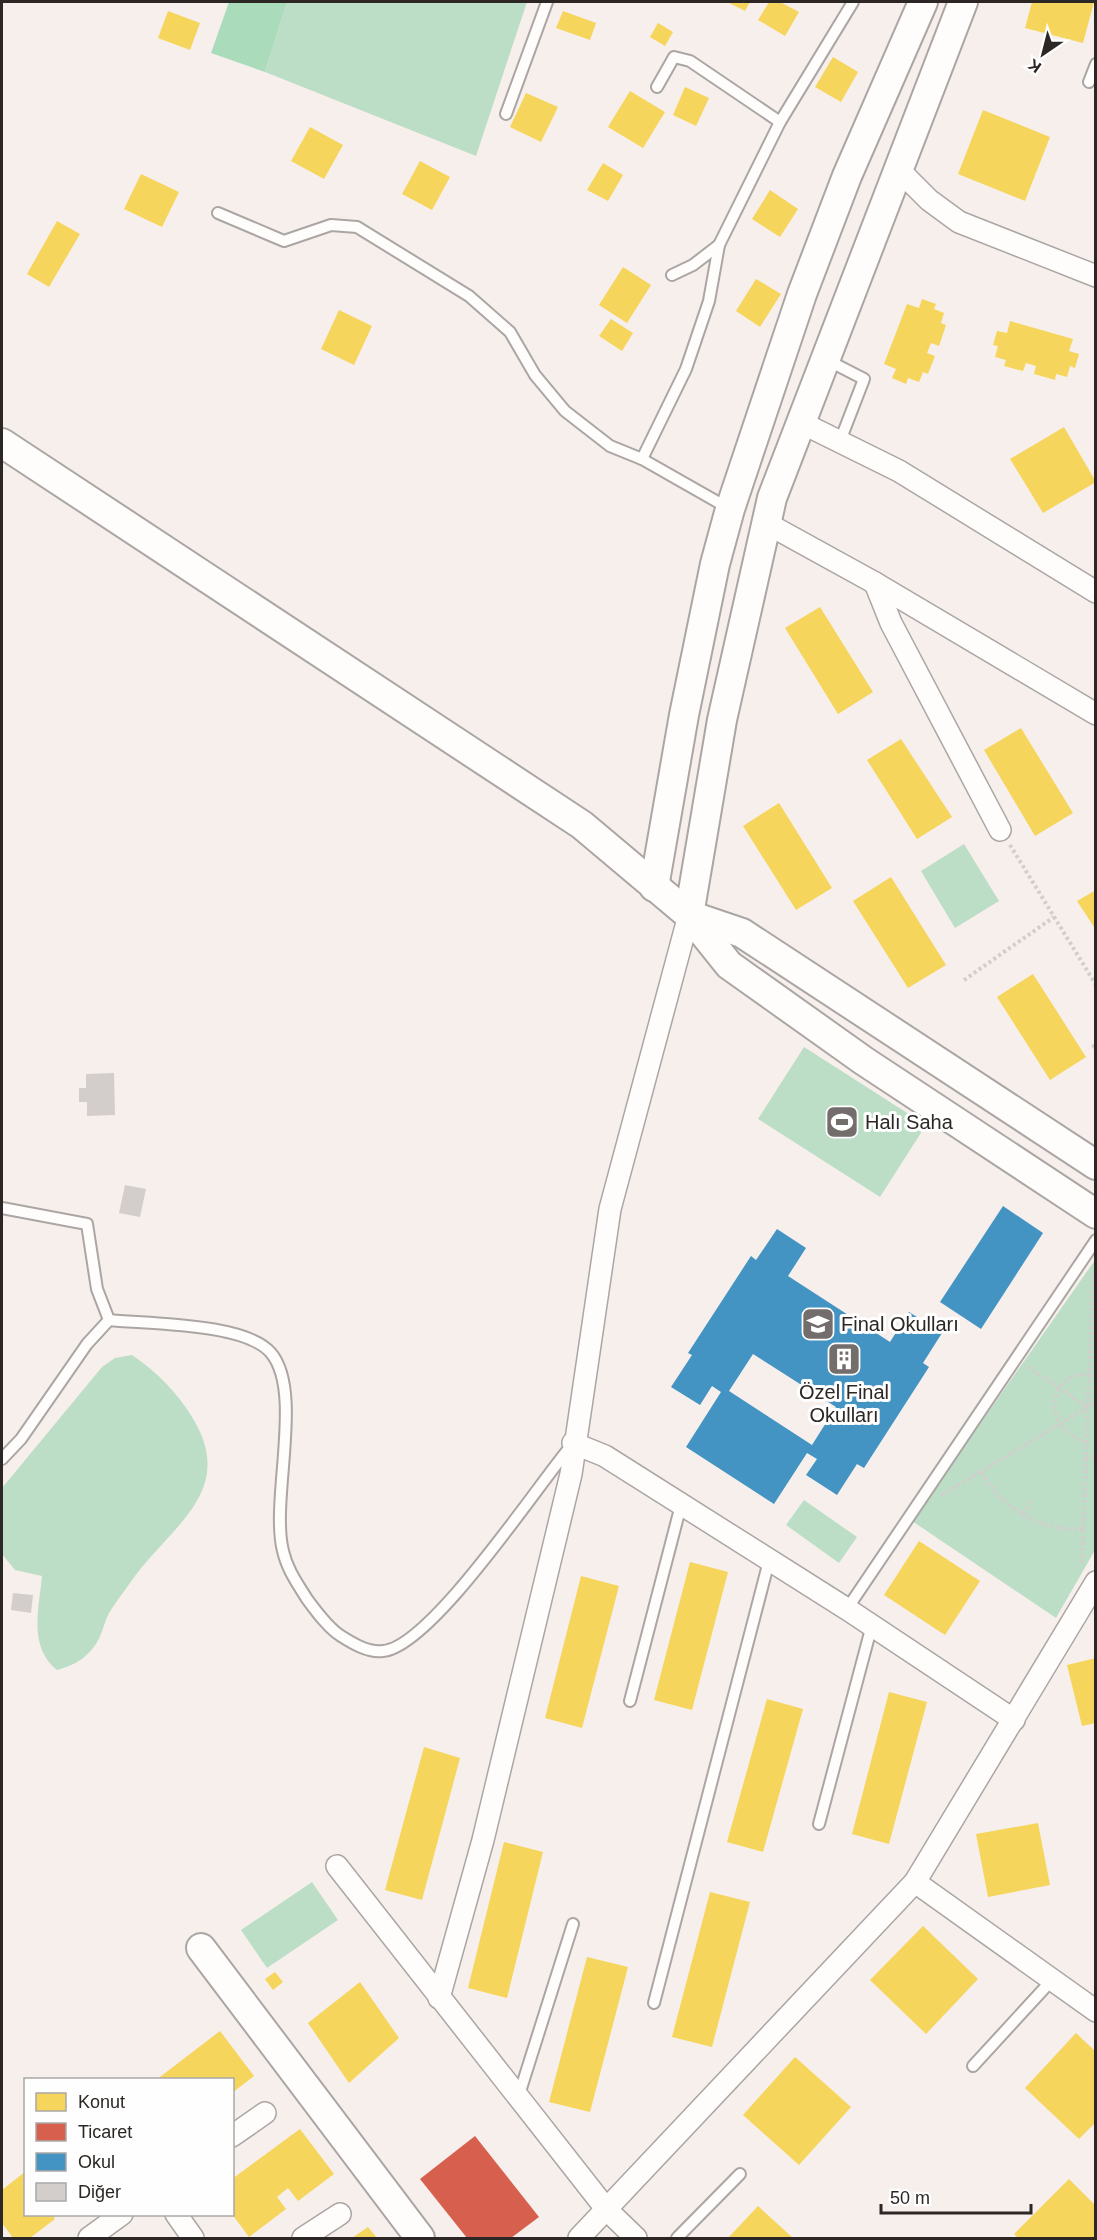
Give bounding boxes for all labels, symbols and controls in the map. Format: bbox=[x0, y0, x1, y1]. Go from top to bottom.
north arrow bbox=[1013, 24, 1073, 84]
text: K bbox=[1025, 55, 1044, 76]
sports icon: Halı Saha bbox=[824, 1104, 860, 1140]
place label: Halı Saha bbox=[865, 1111, 954, 1133]
school or university icon: Final Okulları bbox=[800, 1306, 836, 1342]
place label: Final Okulları bbox=[841, 1313, 959, 1335]
building icon: Özel Final Okulları bbox=[826, 1341, 862, 1377]
place label: Özel Final Okulları bbox=[799, 1381, 889, 1426]
legend bbox=[24, 2078, 234, 2216]
text: Konut bbox=[78, 2092, 125, 2112]
text: Ticaret bbox=[78, 2122, 132, 2142]
text: Okul bbox=[78, 2152, 115, 2172]
scale bar bbox=[881, 2177, 1031, 2215]
text: Diğer bbox=[78, 2182, 121, 2202]
text: 50 m bbox=[890, 2188, 930, 2208]

